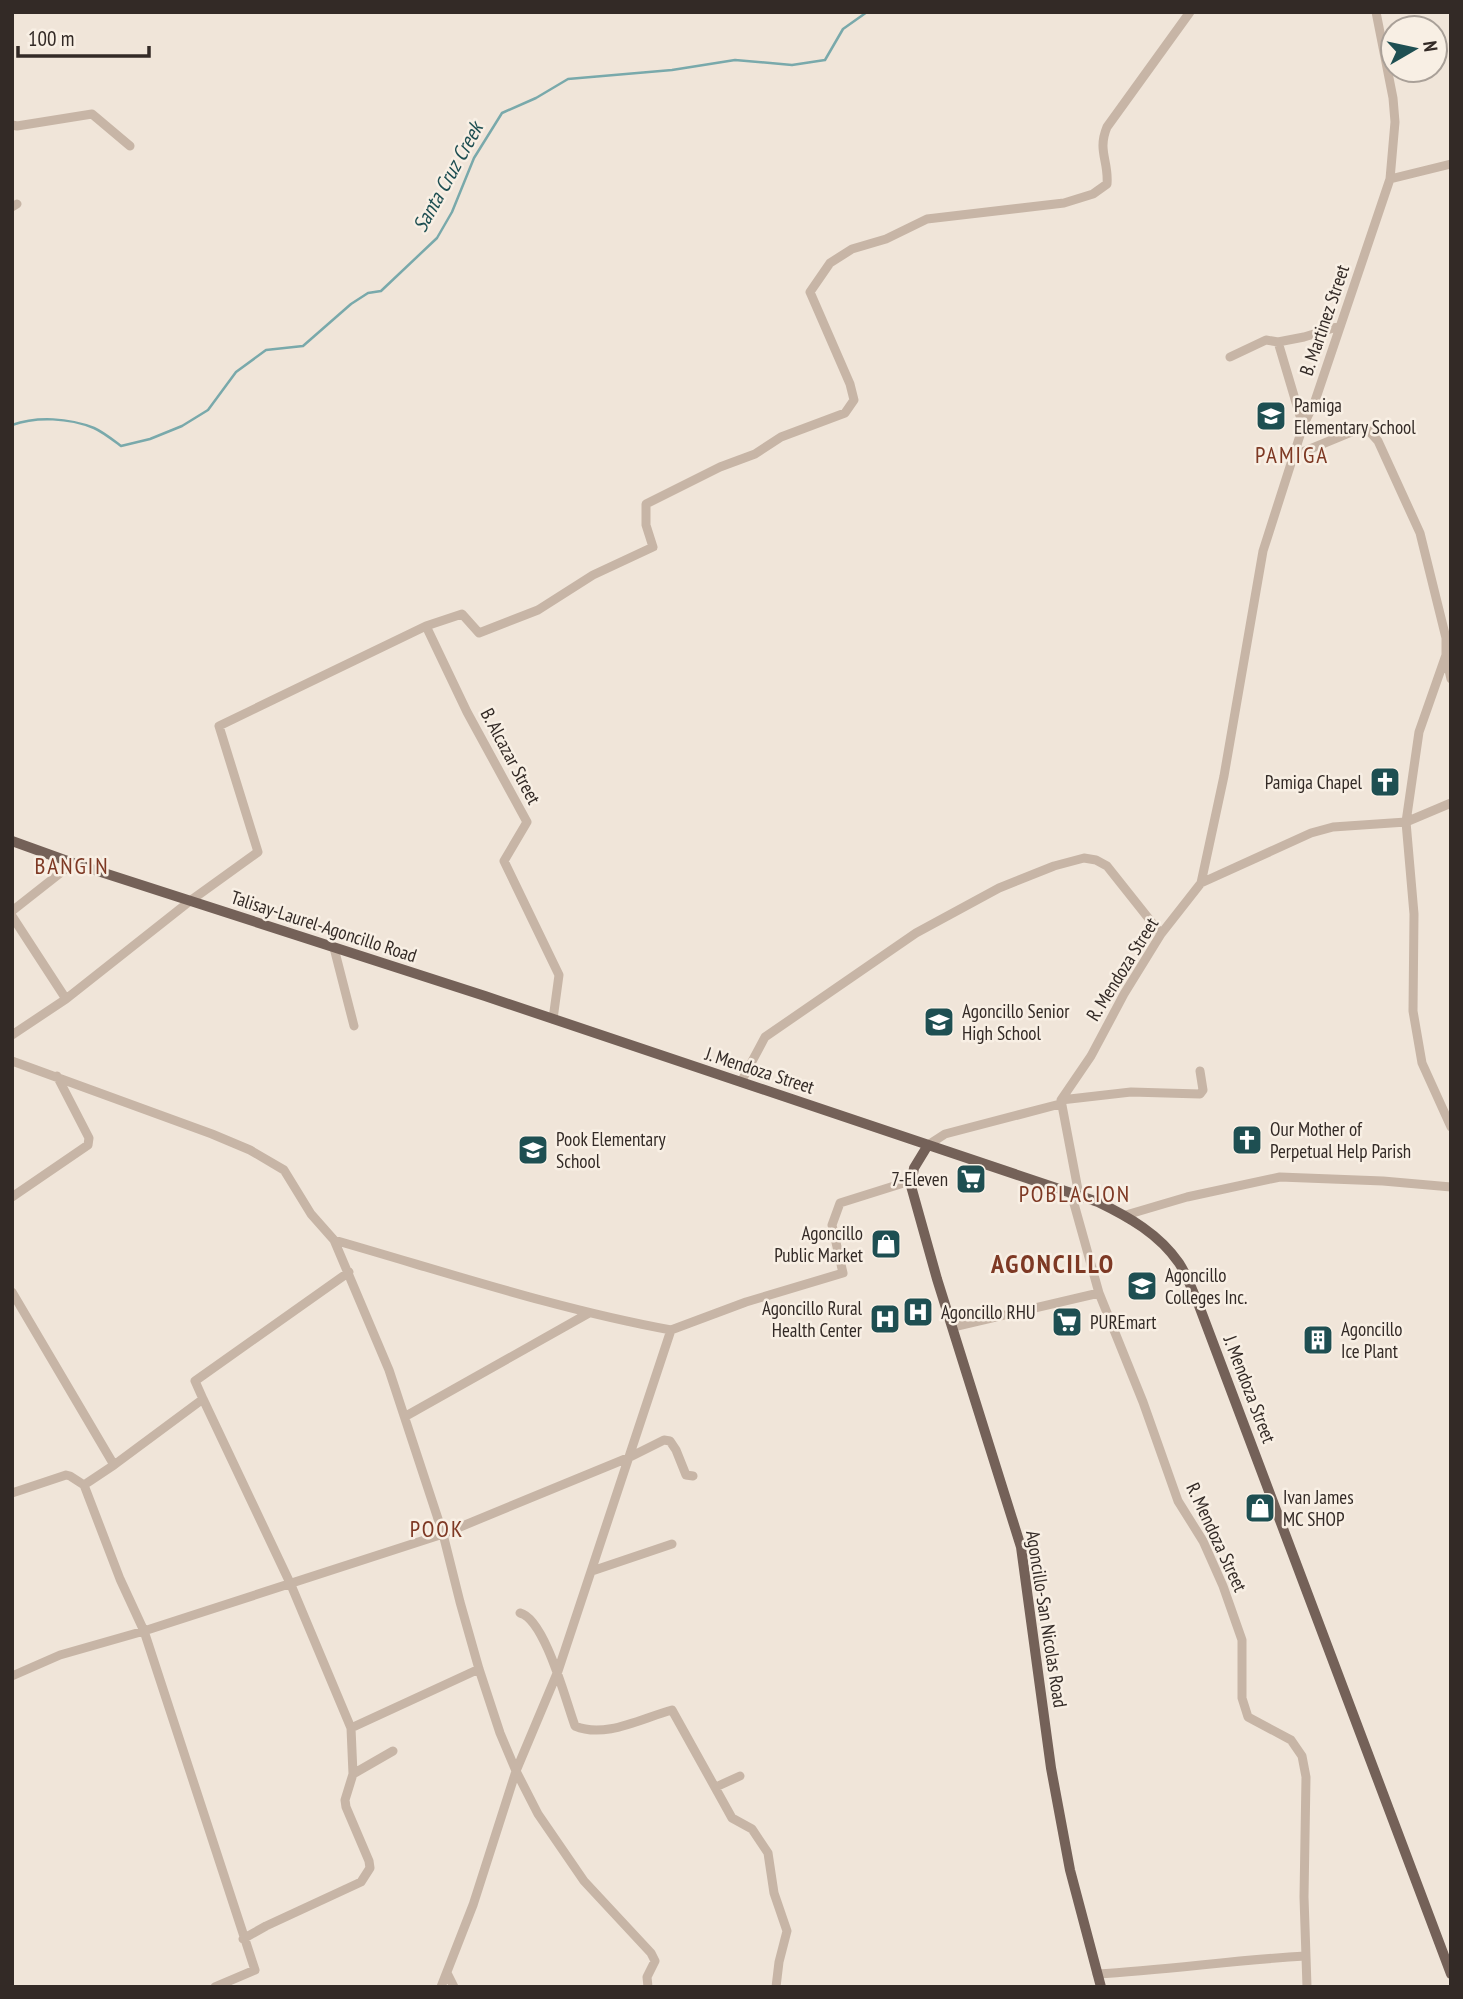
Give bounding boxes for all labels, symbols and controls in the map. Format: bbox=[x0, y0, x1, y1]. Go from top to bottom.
scale bar bbox=[18, 14, 149, 58]
north arrow bbox=[1379, 14, 1449, 84]
text: 100 m bbox=[28, 25, 74, 52]
text: N bbox=[1418, 39, 1443, 53]
water label: Santa Cruz Creek bbox=[406, 115, 490, 236]
street label: B. Martinez Street bbox=[1294, 261, 1354, 379]
place label: Pamiga Elementary School bbox=[1294, 393, 1416, 439]
school or university icon: Pamiga Elementary School bbox=[1254, 399, 1288, 433]
district label: PAMIGA bbox=[1255, 440, 1329, 469]
street label: B. Alcazar Street bbox=[476, 704, 547, 809]
church icon: Pamiga Chapel bbox=[1368, 765, 1402, 799]
place label: Pamiga Chapel bbox=[1265, 770, 1363, 794]
district label: BANGIN bbox=[34, 851, 110, 880]
street label: Talisay-Laurel-Agoncillo Road bbox=[228, 885, 420, 967]
street label: R. Mendoza Street bbox=[1081, 912, 1164, 1025]
place label: Agoncillo Senior High School bbox=[962, 999, 1070, 1045]
school or university icon: Agoncillo Senior High School bbox=[922, 1005, 956, 1039]
street label: J. Mendoza Street bbox=[702, 1041, 818, 1099]
place label: Our Mother of Perpetual Help Parish bbox=[1270, 1117, 1411, 1163]
church icon: Our Mother of Perpetual Help Parish bbox=[1230, 1123, 1264, 1157]
place label: Pook Elementary School bbox=[556, 1127, 666, 1173]
school or university icon: Pook Elementary School bbox=[516, 1133, 550, 1167]
supermarket icon: 7-Eleven bbox=[954, 1162, 988, 1196]
place label: 7-Eleven bbox=[891, 1167, 948, 1191]
district label: POBLACION bbox=[1019, 1179, 1131, 1208]
place label: Agoncillo Public Market bbox=[774, 1221, 864, 1267]
shop icon: Agoncillo Public Market bbox=[869, 1227, 903, 1261]
district label: AGONCILLO bbox=[990, 1247, 1115, 1280]
place label: Agoncillo Colleges Inc. bbox=[1165, 1263, 1247, 1309]
school or university icon: Agoncillo Colleges Inc. bbox=[1125, 1269, 1159, 1303]
hospital icon: Agoncillo RHU bbox=[901, 1295, 935, 1329]
place label: Agoncillo Rural Health Center bbox=[762, 1296, 863, 1342]
place label: Agoncillo RHU bbox=[941, 1300, 1036, 1324]
hospital icon: Agoncillo Rural Health Center bbox=[868, 1302, 902, 1336]
supermarket icon: PUREmart bbox=[1050, 1305, 1084, 1339]
place label: PUREmart bbox=[1090, 1310, 1157, 1334]
place label: Agoncillo Ice Plant bbox=[1341, 1317, 1402, 1363]
building icon: Agoncillo Ice Plant bbox=[1301, 1323, 1335, 1357]
street label: J. Mendoza Street bbox=[1218, 1331, 1282, 1447]
street label: R. Mendoza Street bbox=[1181, 1479, 1253, 1596]
place label: Ivan James MC SHOP bbox=[1283, 1485, 1354, 1531]
shop icon: Ivan James MC SHOP bbox=[1243, 1491, 1277, 1525]
district label: POOK bbox=[410, 1514, 464, 1543]
street label: Agoncillo-San Nicolas Road bbox=[1021, 1529, 1073, 1709]

